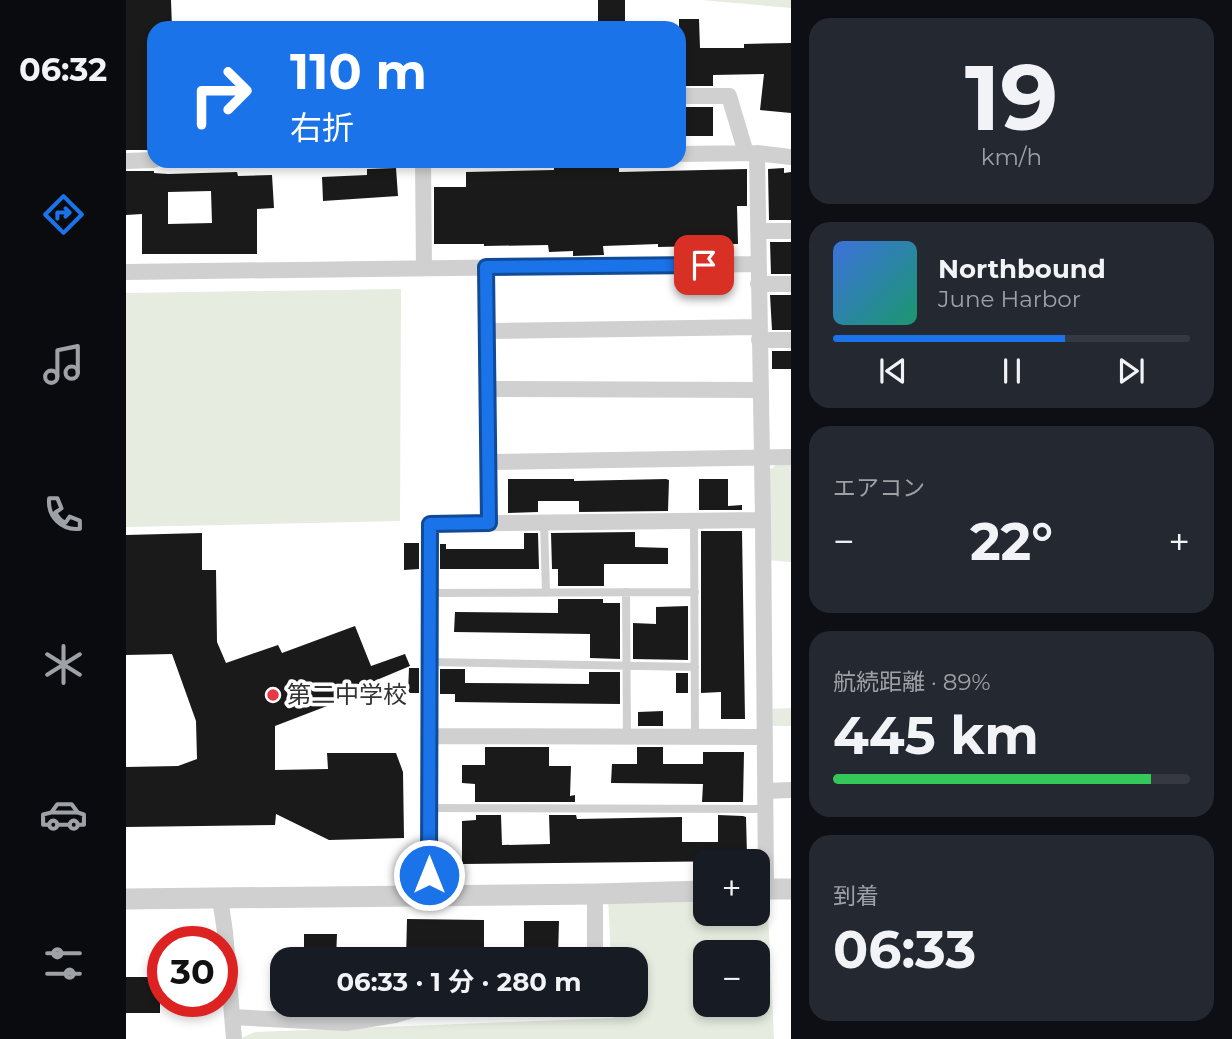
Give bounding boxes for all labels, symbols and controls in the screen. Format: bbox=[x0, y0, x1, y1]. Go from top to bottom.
text: 110 m bbox=[290, 42, 427, 101]
text: 19 bbox=[965, 42, 1058, 153]
icon: right bbox=[175, 49, 266, 140]
text: 06:32 bbox=[19, 50, 107, 89]
text: 右折 bbox=[290, 108, 354, 147]
text: km/h bbox=[981, 143, 1042, 171]
icon: directions bbox=[39, 190, 88, 239]
pin bbox=[674, 235, 734, 295]
icon: arrive bbox=[685, 246, 723, 284]
text: Northbound bbox=[938, 253, 1106, 285]
text: June Harbor bbox=[938, 285, 1081, 313]
icon: music bbox=[39, 340, 88, 389]
icon: previous bbox=[874, 352, 912, 390]
icon: pause bbox=[993, 352, 1031, 390]
icon: next bbox=[1112, 352, 1150, 390]
text: エアコン bbox=[833, 474, 925, 502]
icon: phone bbox=[39, 490, 88, 539]
text: 22° bbox=[970, 510, 1053, 573]
text: − bbox=[833, 518, 855, 565]
text: + bbox=[1168, 518, 1190, 565]
icon: climate bbox=[39, 640, 88, 689]
text: 航続距離 · 89% bbox=[833, 668, 991, 696]
place label: 第二中学校 bbox=[287, 680, 407, 709]
marker: 第二中学校 bbox=[265, 687, 281, 703]
text: 445 km bbox=[833, 704, 1039, 767]
icon: car bbox=[39, 790, 88, 839]
position arrow bbox=[392, 838, 466, 912]
map controls bbox=[693, 849, 770, 1017]
button: + bbox=[693, 849, 770, 926]
text: 到着 bbox=[833, 882, 879, 910]
text: 06:33 bbox=[833, 918, 976, 981]
speed limit sign: 30 bbox=[147, 926, 238, 1017]
icon: filters bbox=[39, 939, 88, 988]
button: − bbox=[693, 940, 770, 1017]
text: 06:33 · 1 分 · 280 m bbox=[336, 966, 582, 998]

